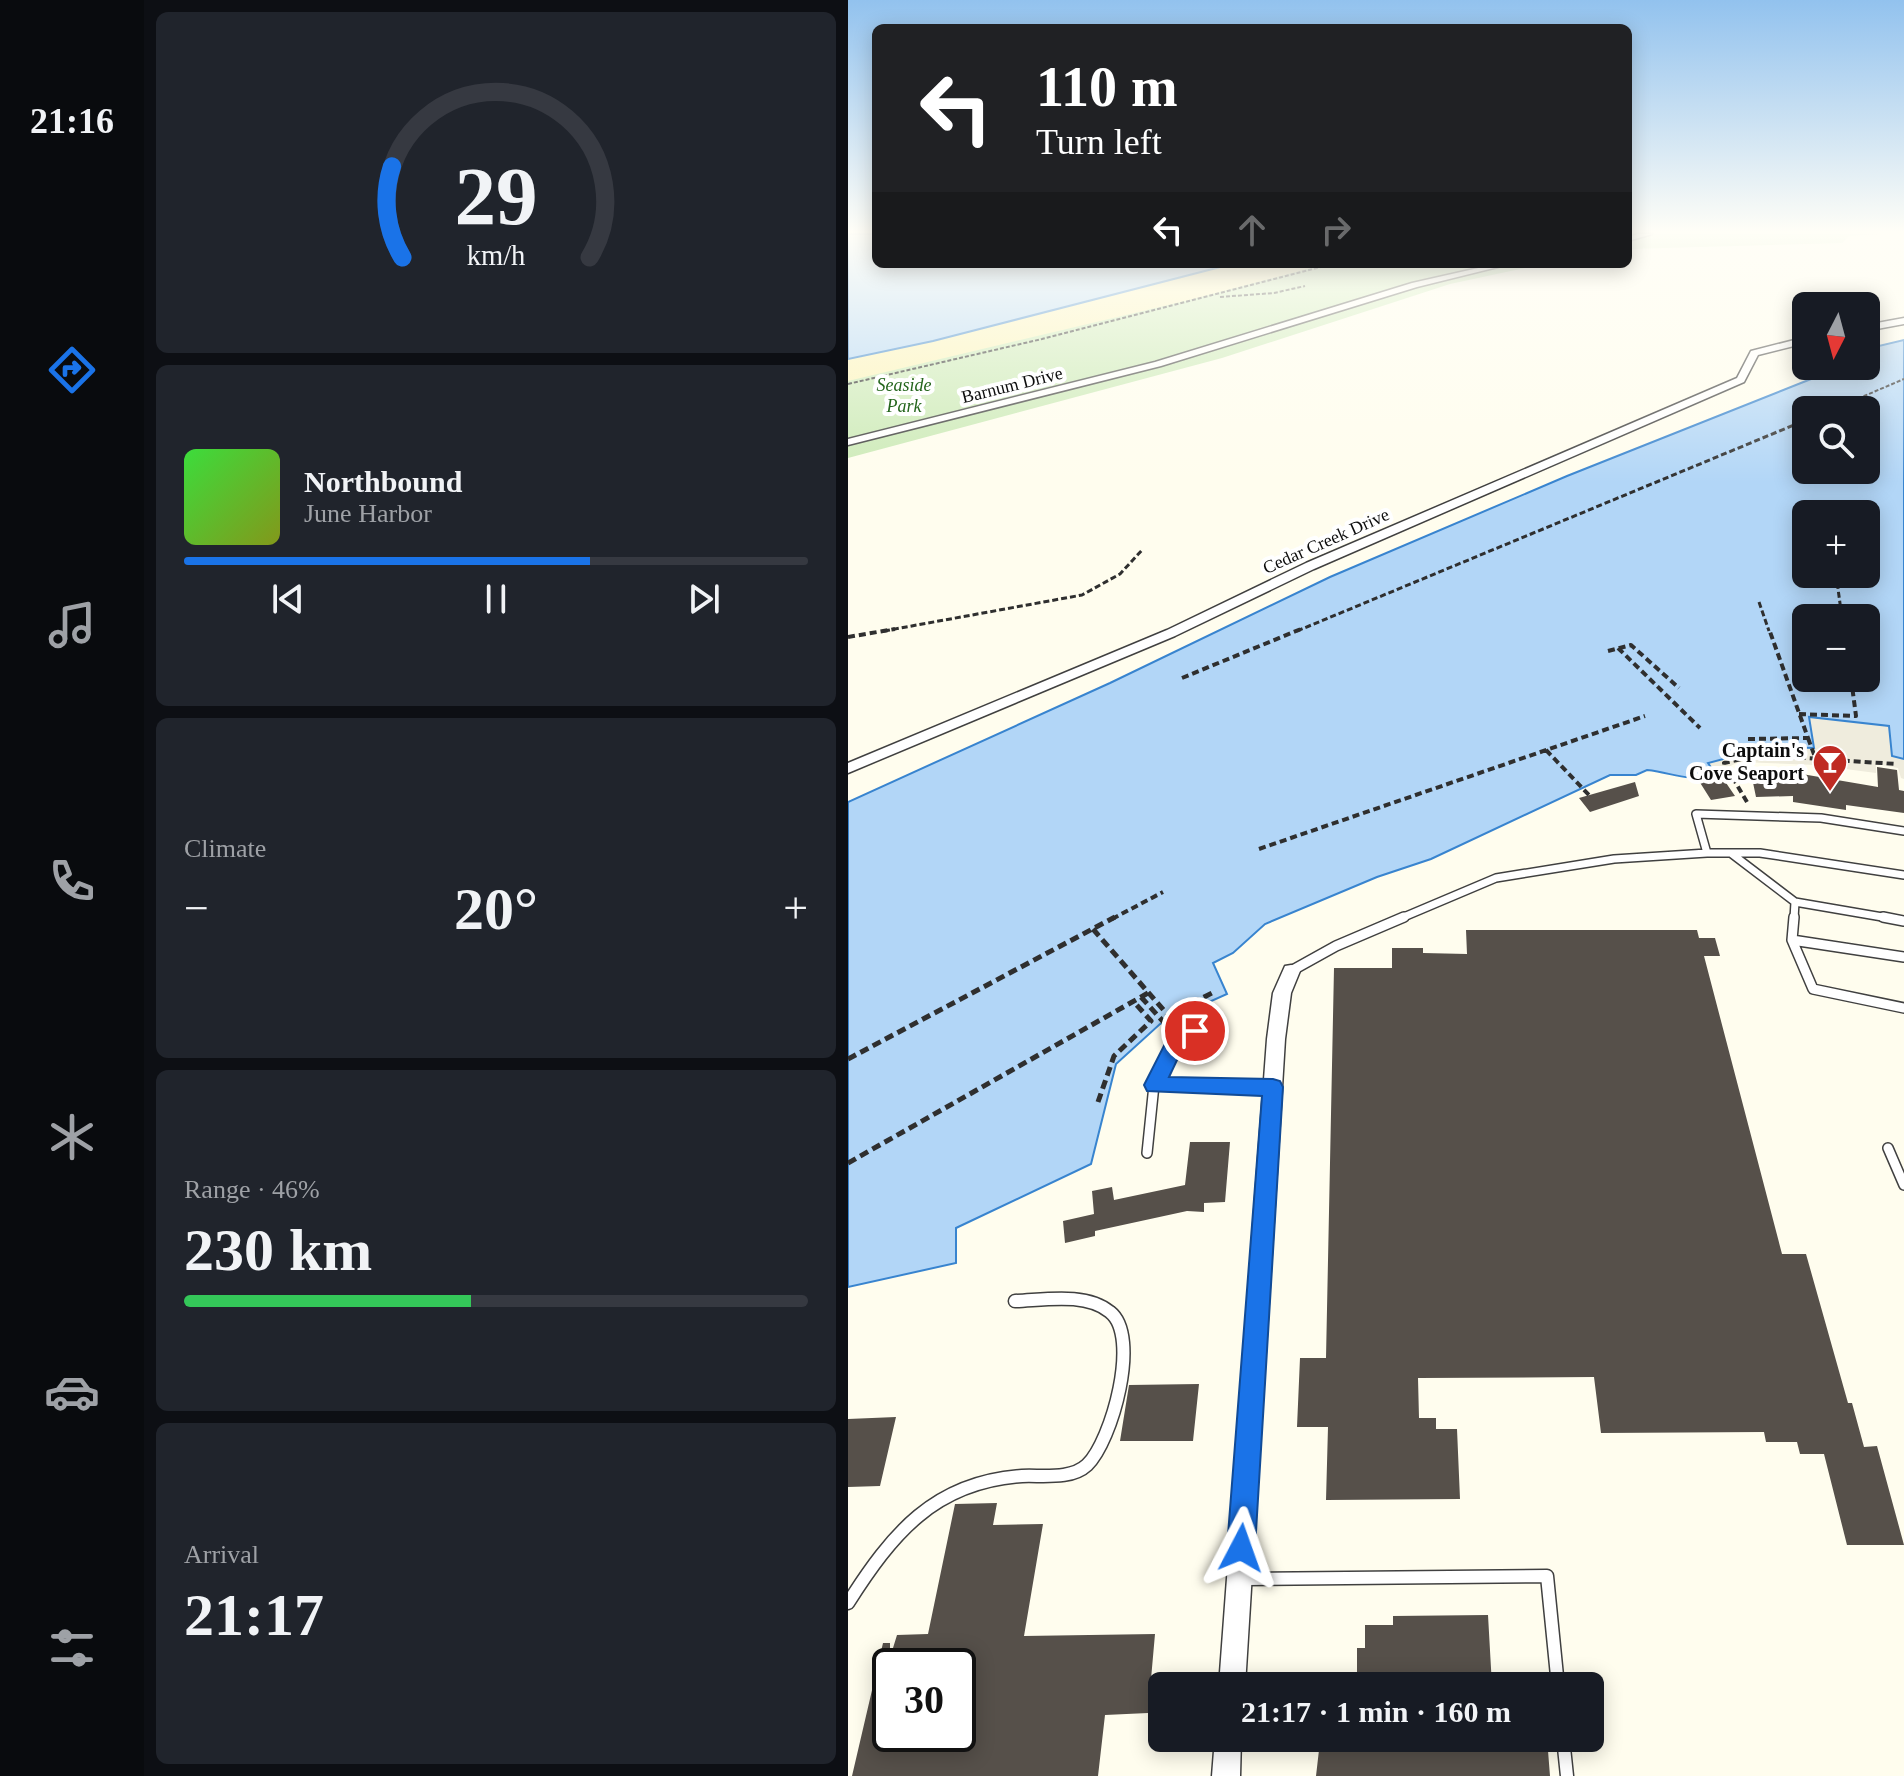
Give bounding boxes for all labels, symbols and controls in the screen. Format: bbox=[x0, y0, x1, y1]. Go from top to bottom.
icon: left bbox=[904, 56, 1008, 160]
text: 110 m bbox=[1036, 56, 1178, 118]
text: 21:16 bbox=[30, 101, 114, 141]
text: Turn left bbox=[1036, 122, 1162, 162]
text: 29 bbox=[454, 150, 538, 242]
icon: left bbox=[1146, 208, 1190, 252]
icon: ahead bbox=[1230, 208, 1274, 252]
icon: right bbox=[1314, 208, 1358, 252]
text: km/h bbox=[467, 241, 525, 272]
north arrow bbox=[1792, 292, 1880, 380]
map controls bbox=[1792, 292, 1880, 692]
icon: directions bbox=[44, 342, 100, 398]
street label: Barnum Drive bbox=[959, 363, 1065, 407]
park label: Seaside Park bbox=[877, 375, 932, 416]
button: search bbox=[1792, 396, 1880, 484]
text: Northbound bbox=[304, 465, 462, 498]
text: June Harbor bbox=[304, 499, 432, 528]
button: + bbox=[1792, 500, 1880, 588]
street label: Cedar Creek Drive bbox=[1260, 504, 1392, 578]
icon: previous bbox=[266, 577, 310, 621]
icon: pause bbox=[474, 577, 518, 621]
icon: next bbox=[682, 577, 726, 621]
icon: music bbox=[44, 597, 100, 653]
button: − bbox=[1792, 604, 1880, 692]
place label: Captain's Cove Seaport bbox=[1689, 739, 1804, 785]
bar icon: Captain's Cove Seaport bbox=[1811, 743, 1849, 793]
text: Climate bbox=[184, 834, 266, 863]
icon: phone bbox=[44, 853, 100, 909]
text: 20° bbox=[454, 876, 538, 942]
text: − bbox=[184, 884, 209, 933]
text: + bbox=[783, 884, 808, 933]
pin bbox=[1161, 997, 1229, 1065]
icon: arrive bbox=[1173, 1009, 1217, 1053]
icon: climate bbox=[44, 1109, 100, 1165]
text: Range · 46% bbox=[184, 1175, 320, 1204]
text: 230 km bbox=[184, 1217, 372, 1283]
icon: car bbox=[44, 1364, 100, 1420]
position arrow bbox=[1199, 1506, 1283, 1590]
text: Arrival bbox=[184, 1540, 259, 1569]
text: 21:17 bbox=[184, 1582, 324, 1648]
icon: filters bbox=[44, 1620, 100, 1676]
speed limit sign: 30 bbox=[872, 1648, 976, 1752]
text: 21:17 · 1 min · 160 m bbox=[1241, 1695, 1511, 1728]

